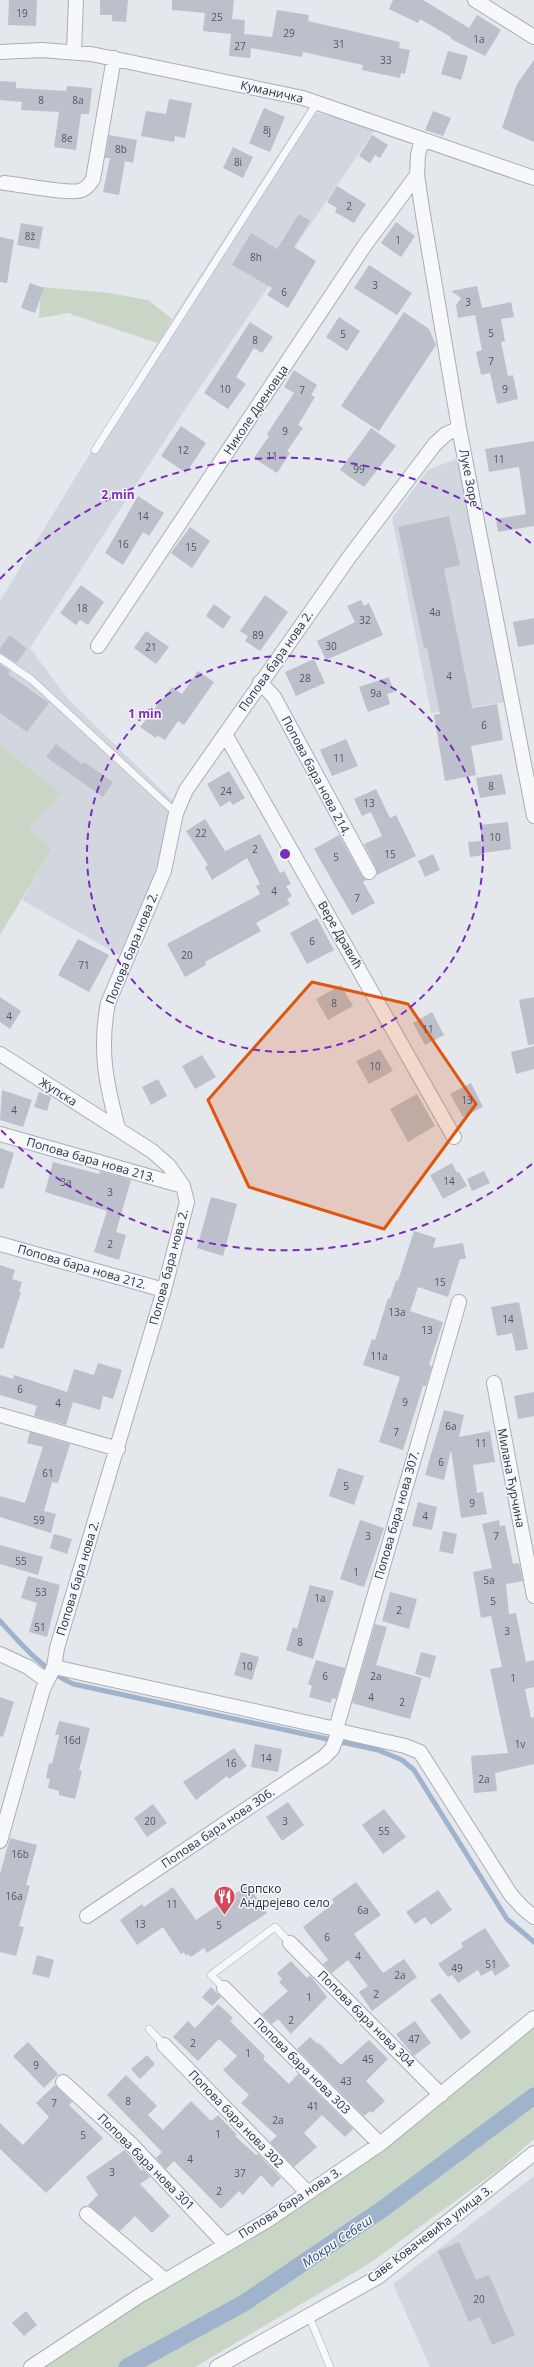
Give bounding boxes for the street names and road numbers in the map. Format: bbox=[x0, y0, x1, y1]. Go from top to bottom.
street label: Куманичка bbox=[239, 76, 305, 107]
street label: Николе Дреновца bbox=[219, 362, 292, 458]
street label: Луке Зоре bbox=[456, 447, 483, 509]
street label: Попова бара нова 2. bbox=[234, 607, 317, 715]
street label: Попова бара нова 214. bbox=[278, 713, 355, 839]
street label: Попова бара нова 2. bbox=[101, 889, 162, 1007]
street label: Вере Дравић bbox=[314, 898, 367, 972]
street label: Жупска bbox=[36, 1073, 81, 1110]
street label: Попова бара нова 213. bbox=[25, 1133, 158, 1186]
street label: Попова бара нова 2. bbox=[145, 1207, 192, 1327]
street label: Попова бара нова 212. bbox=[16, 1240, 149, 1293]
street label: Милана Ћурчина bbox=[494, 1427, 529, 1529]
street label: Попова бара нова 307. bbox=[370, 1448, 423, 1581]
street label: Попова бара нова 2. bbox=[52, 1518, 103, 1638]
street label: Попова бара нова 306. bbox=[158, 1783, 278, 1872]
street label: Попова бара нова 304 bbox=[314, 1967, 419, 2071]
street label: Попова бара нова 303 bbox=[250, 2014, 355, 2118]
street label: Попова бара нова 302 bbox=[185, 2066, 288, 2172]
street label: Попова бара нова 301 bbox=[95, 2111, 197, 2213]
street label: Попова бара нова 3. bbox=[235, 2163, 345, 2242]
street label: Саве Ковачевића улица 3. bbox=[364, 2181, 496, 2286]

